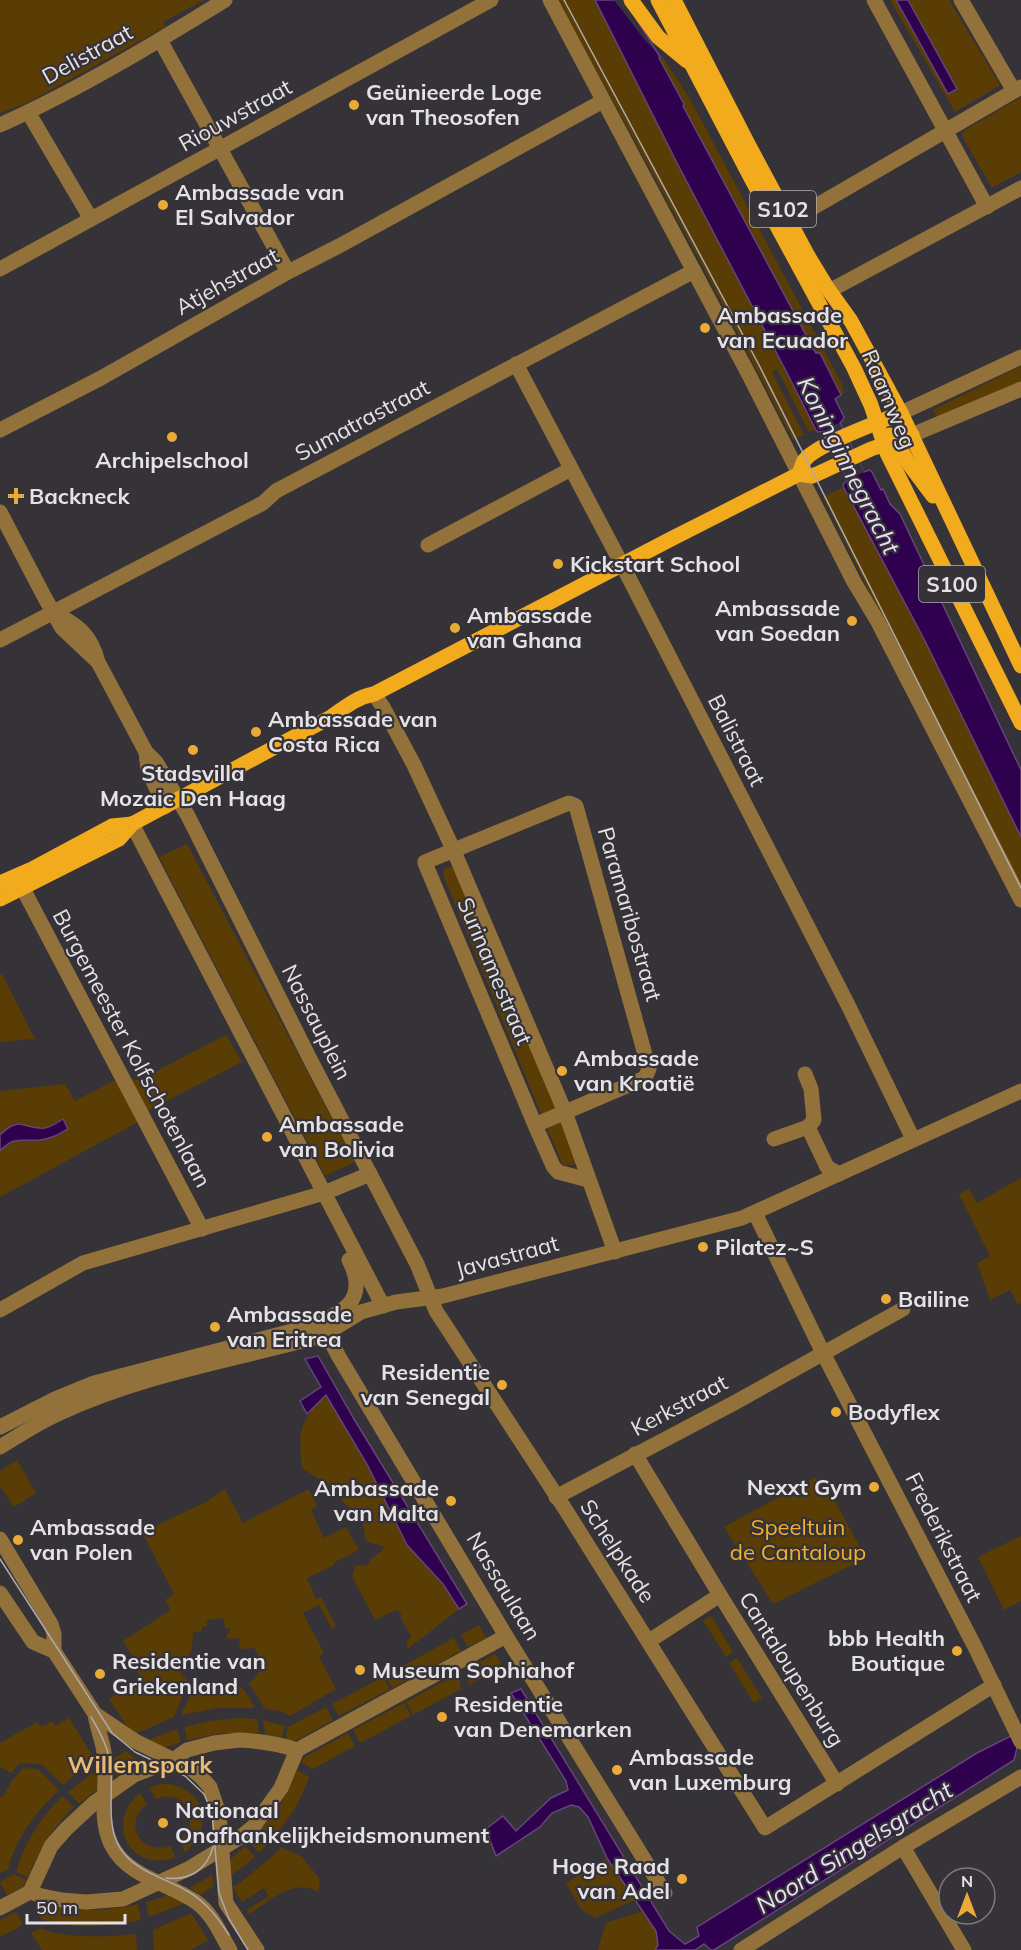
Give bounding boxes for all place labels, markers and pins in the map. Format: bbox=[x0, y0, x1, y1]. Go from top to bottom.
place label: Geünieerde Loge van Theosofen bbox=[365, 78, 542, 131]
marker: Geünieerde Loge van Theosofen bbox=[347, 98, 361, 112]
place label: Ambassade van El Salvador bbox=[175, 178, 345, 231]
marker: Ambassade van El Salvador bbox=[156, 198, 170, 212]
place label: Ambassade van Ecuador bbox=[716, 301, 848, 354]
marker: Ambassade van Ecuador bbox=[698, 321, 712, 335]
marker: Archipelschool bbox=[165, 430, 179, 444]
place label: Archipelschool bbox=[95, 446, 249, 474]
place label: Backneck bbox=[29, 482, 130, 510]
marker: Backneck bbox=[7, 487, 25, 505]
place label: Kickstart School bbox=[570, 550, 740, 578]
marker: Kickstart School bbox=[551, 557, 565, 571]
place label: Ambassade van Soedan bbox=[715, 594, 840, 647]
place label: Ambassade van Ghana bbox=[466, 601, 592, 654]
marker: Ambassade van Soedan bbox=[845, 614, 859, 628]
marker: Ambassade van Ghana bbox=[448, 621, 462, 635]
place label: Ambassade van Costa Rica bbox=[268, 705, 438, 758]
marker: Ambassade van Costa Rica bbox=[249, 725, 263, 739]
marker: Stadsvilla Mozaic Den Haag bbox=[186, 743, 200, 757]
place label: Stadsvilla Mozaic Den Haag bbox=[100, 759, 286, 812]
place label: Ambassade van Kroatië bbox=[573, 1044, 699, 1097]
marker: Ambassade van Kroatië bbox=[555, 1064, 569, 1078]
place label: Ambassade van Bolivia bbox=[278, 1110, 404, 1163]
marker: Ambassade van Bolivia bbox=[260, 1130, 274, 1144]
place label: Pilatez~S bbox=[715, 1233, 814, 1261]
marker: Pilatez~S bbox=[696, 1240, 710, 1254]
place label: Bailine bbox=[898, 1285, 969, 1313]
marker: Bailine bbox=[879, 1292, 893, 1306]
place label: Ambassade van Eritrea bbox=[226, 1300, 352, 1353]
marker: Ambassade van Eritrea bbox=[208, 1320, 222, 1334]
place label: Residentie van Senegal bbox=[360, 1358, 490, 1411]
marker: Residentie van Senegal bbox=[495, 1378, 509, 1392]
place label: Bodyflex bbox=[848, 1398, 941, 1426]
marker: Bodyflex bbox=[829, 1405, 843, 1419]
place label: Nexxt Gym bbox=[747, 1473, 862, 1501]
place label: Ambassade van Malta bbox=[314, 1474, 439, 1527]
marker: Nexxt Gym bbox=[867, 1480, 881, 1494]
marker: Ambassade van Malta bbox=[444, 1494, 458, 1508]
place label: Ambassade van Polen bbox=[29, 1513, 155, 1566]
marker: Ambassade van Polen bbox=[11, 1533, 25, 1547]
place label: bbb Health Boutique bbox=[828, 1624, 945, 1677]
marker: bbb Health Boutique bbox=[950, 1644, 964, 1658]
place label: Residentie van Griekenland bbox=[112, 1647, 266, 1700]
place label: Museum Sophiahof bbox=[372, 1656, 575, 1684]
marker: Museum Sophiahof bbox=[353, 1663, 367, 1677]
marker: Residentie van Griekenland bbox=[93, 1667, 107, 1681]
place label: Residentie van Denemarken bbox=[453, 1690, 632, 1743]
marker: Residentie van Denemarken bbox=[435, 1710, 449, 1724]
place label: Ambassade van Luxemburg bbox=[628, 1743, 791, 1796]
marker: Ambassade van Luxemburg bbox=[610, 1763, 624, 1777]
place label: Nationaal Onafhankelijkheidsmonument bbox=[175, 1796, 489, 1849]
marker: Nationaal Onafhankelijkheidsmonument bbox=[156, 1816, 170, 1830]
place label: Hoge Raad van Adel bbox=[552, 1852, 670, 1905]
marker: Hoge Raad van Adel bbox=[675, 1872, 689, 1886]

